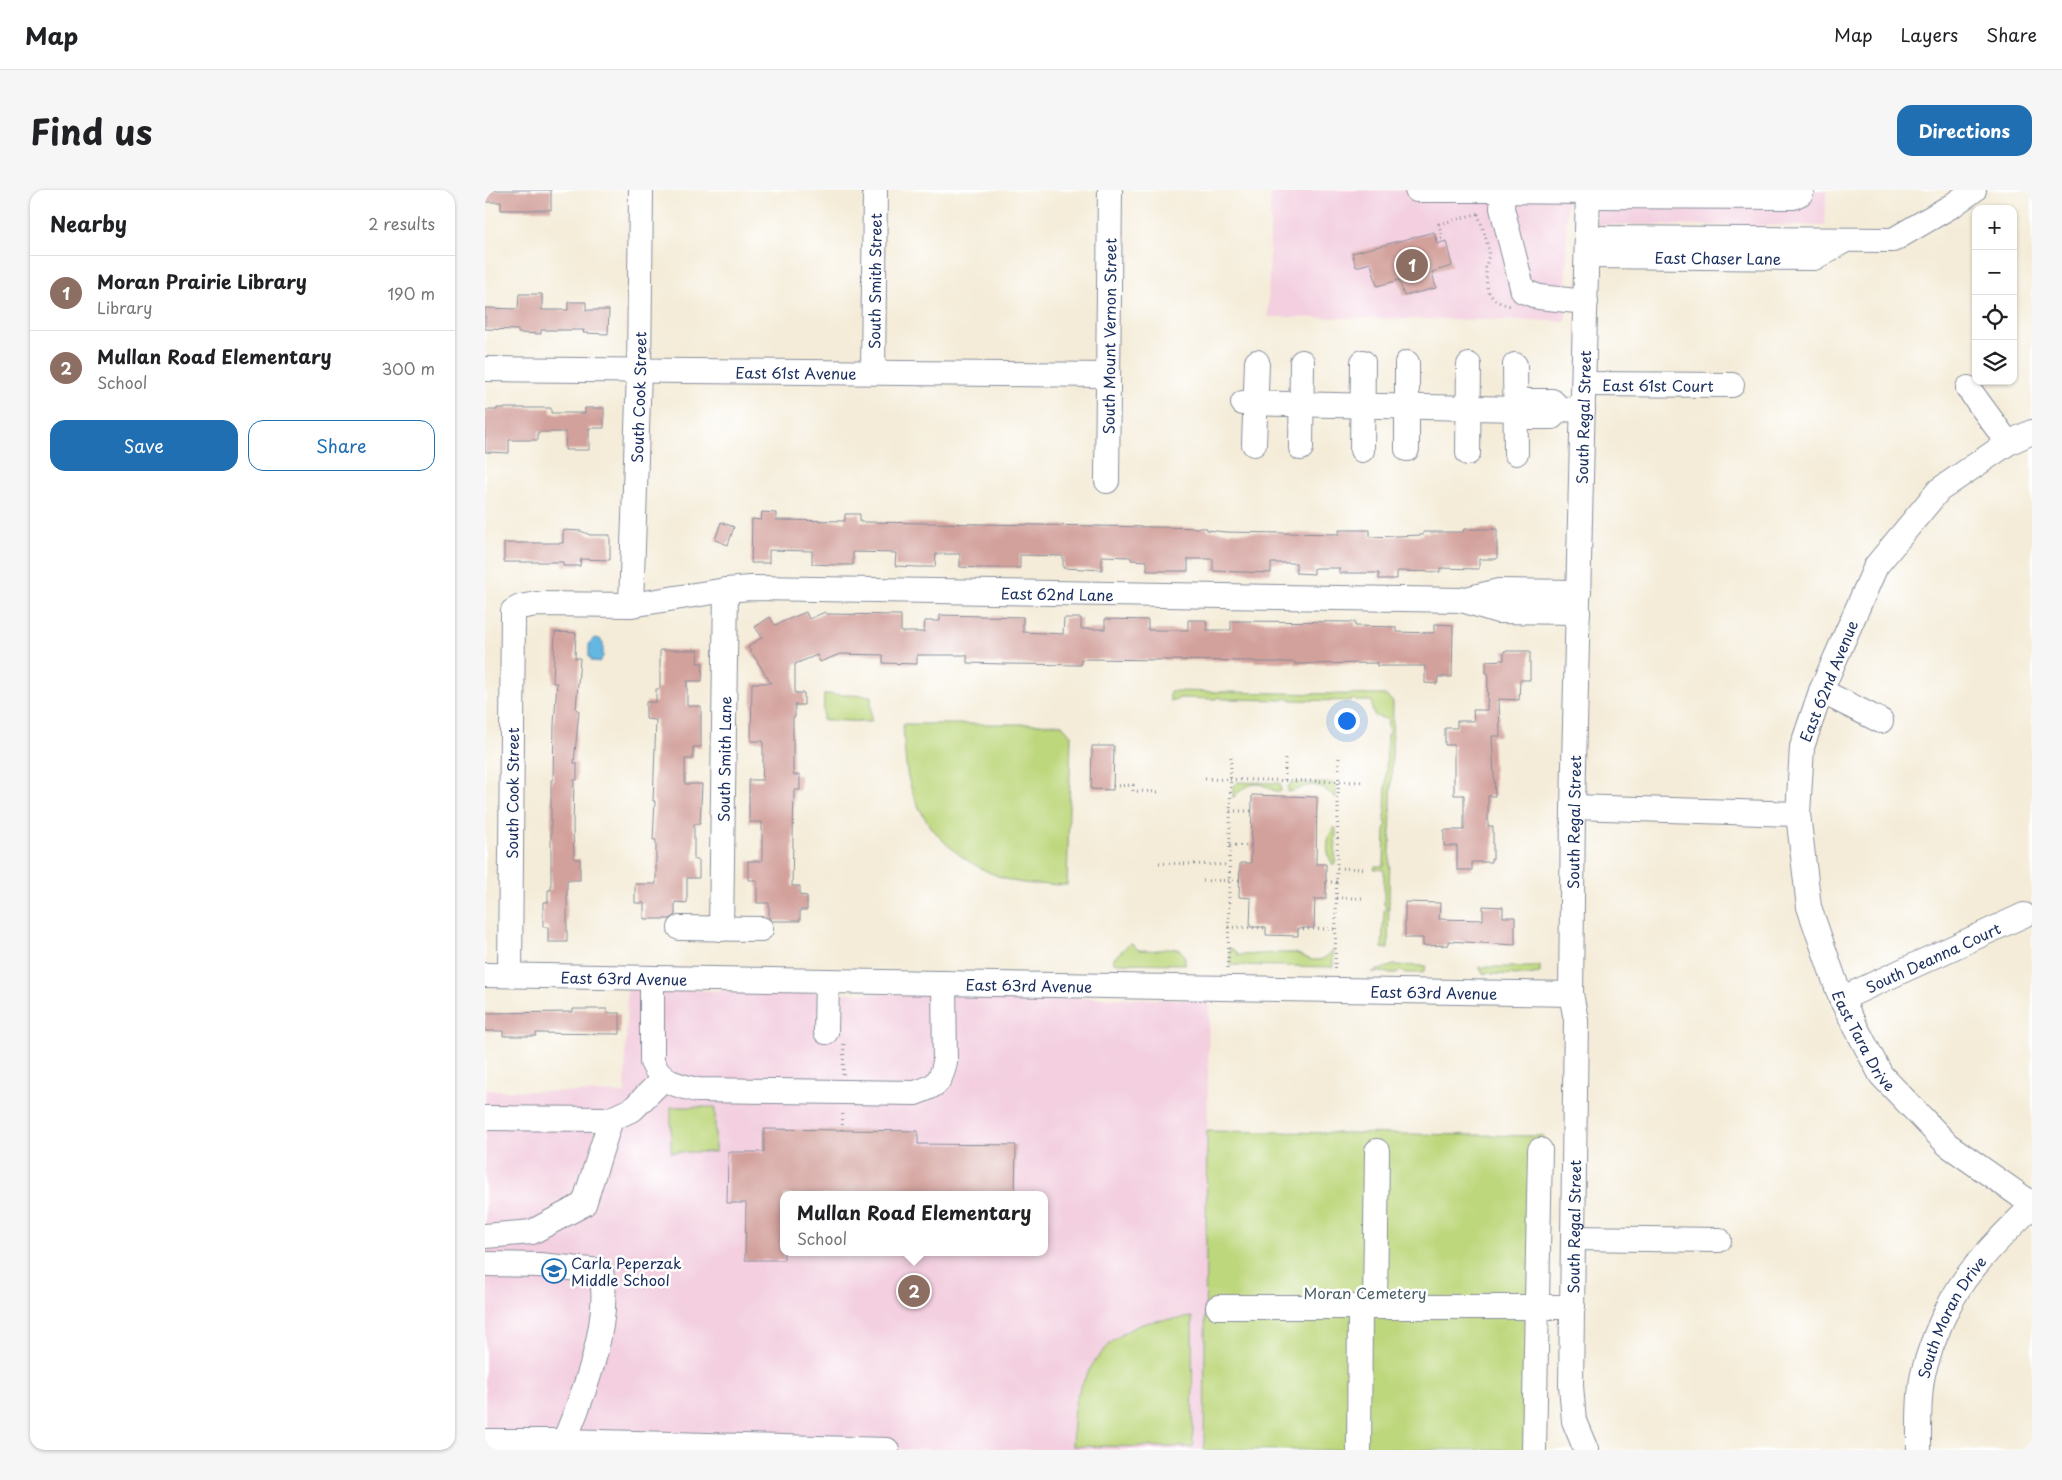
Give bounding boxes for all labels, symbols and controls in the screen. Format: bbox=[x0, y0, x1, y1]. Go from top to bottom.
text: Map bbox=[25, 17, 78, 53]
text: Map bbox=[1834, 21, 1873, 48]
text: Layers bbox=[1901, 21, 1958, 48]
text: Share bbox=[1986, 21, 2037, 48]
text: Find us bbox=[30, 104, 152, 157]
button: Directions bbox=[1897, 105, 2032, 156]
map controls bbox=[1972, 205, 2017, 385]
button: + bbox=[1972, 205, 2017, 250]
text: Nearby bbox=[50, 207, 127, 239]
text: 2 results bbox=[368, 211, 435, 235]
street label: South Smith Street bbox=[862, 213, 886, 349]
street label: South Mount Vernon Street bbox=[1096, 238, 1121, 434]
street label: East Chaser Lane bbox=[1655, 245, 1781, 269]
pin: 1 bbox=[1396, 246, 1428, 284]
button: − bbox=[1972, 250, 2017, 295]
text: Moran Prairie Library bbox=[97, 267, 307, 295]
text: 1 bbox=[62, 281, 70, 305]
text: 190 m bbox=[387, 281, 435, 305]
text: Library bbox=[97, 295, 152, 319]
button: locate bbox=[1972, 295, 2017, 340]
street label: South Cook Street bbox=[624, 331, 651, 463]
button: layers bbox=[1972, 340, 2017, 385]
text: Mullan Road Elementary bbox=[97, 342, 332, 370]
street label: South Regal Street bbox=[1569, 350, 1596, 484]
text: 2 bbox=[60, 356, 72, 380]
text: 300 m bbox=[381, 356, 435, 380]
street label: East 61st Avenue bbox=[735, 360, 857, 384]
text: School bbox=[97, 370, 147, 394]
street label: East 61st Court bbox=[1602, 373, 1714, 396]
button: Save bbox=[50, 420, 238, 471]
button: Share bbox=[248, 420, 435, 471]
street label: East 62nd Lane bbox=[1001, 581, 1114, 606]
street label: East 62nd Avenue bbox=[1793, 617, 1863, 745]
street label: South Smith Lane bbox=[711, 696, 736, 822]
your location bbox=[1334, 708, 1360, 734]
street label: South Cook Street bbox=[499, 727, 524, 859]
street label: South Regal Street bbox=[1561, 755, 1586, 889]
street label: South Deanna Court bbox=[1862, 916, 2004, 998]
street label: East 63rd Avenue bbox=[560, 965, 688, 990]
street label: East 63rd Avenue bbox=[965, 972, 1092, 997]
street label: East 63rd Avenue bbox=[1370, 979, 1497, 1004]
street label: East Tara Drive bbox=[1827, 987, 1901, 1096]
street label: South Regal Street bbox=[1561, 1160, 1586, 1294]
popup bbox=[780, 1191, 1048, 1256]
text: Mullan Road Elementary bbox=[797, 1198, 1031, 1226]
text: School bbox=[797, 1226, 847, 1250]
street label: South Moran Drive bbox=[1911, 1250, 1991, 1381]
place label: Carla Peperzak Middle School bbox=[571, 1251, 682, 1291]
school or university icon: Carla Peperzak Middle School bbox=[541, 1258, 567, 1284]
pin: 2 bbox=[898, 1272, 930, 1310]
park label: Moran Cemetery bbox=[1303, 1281, 1427, 1304]

